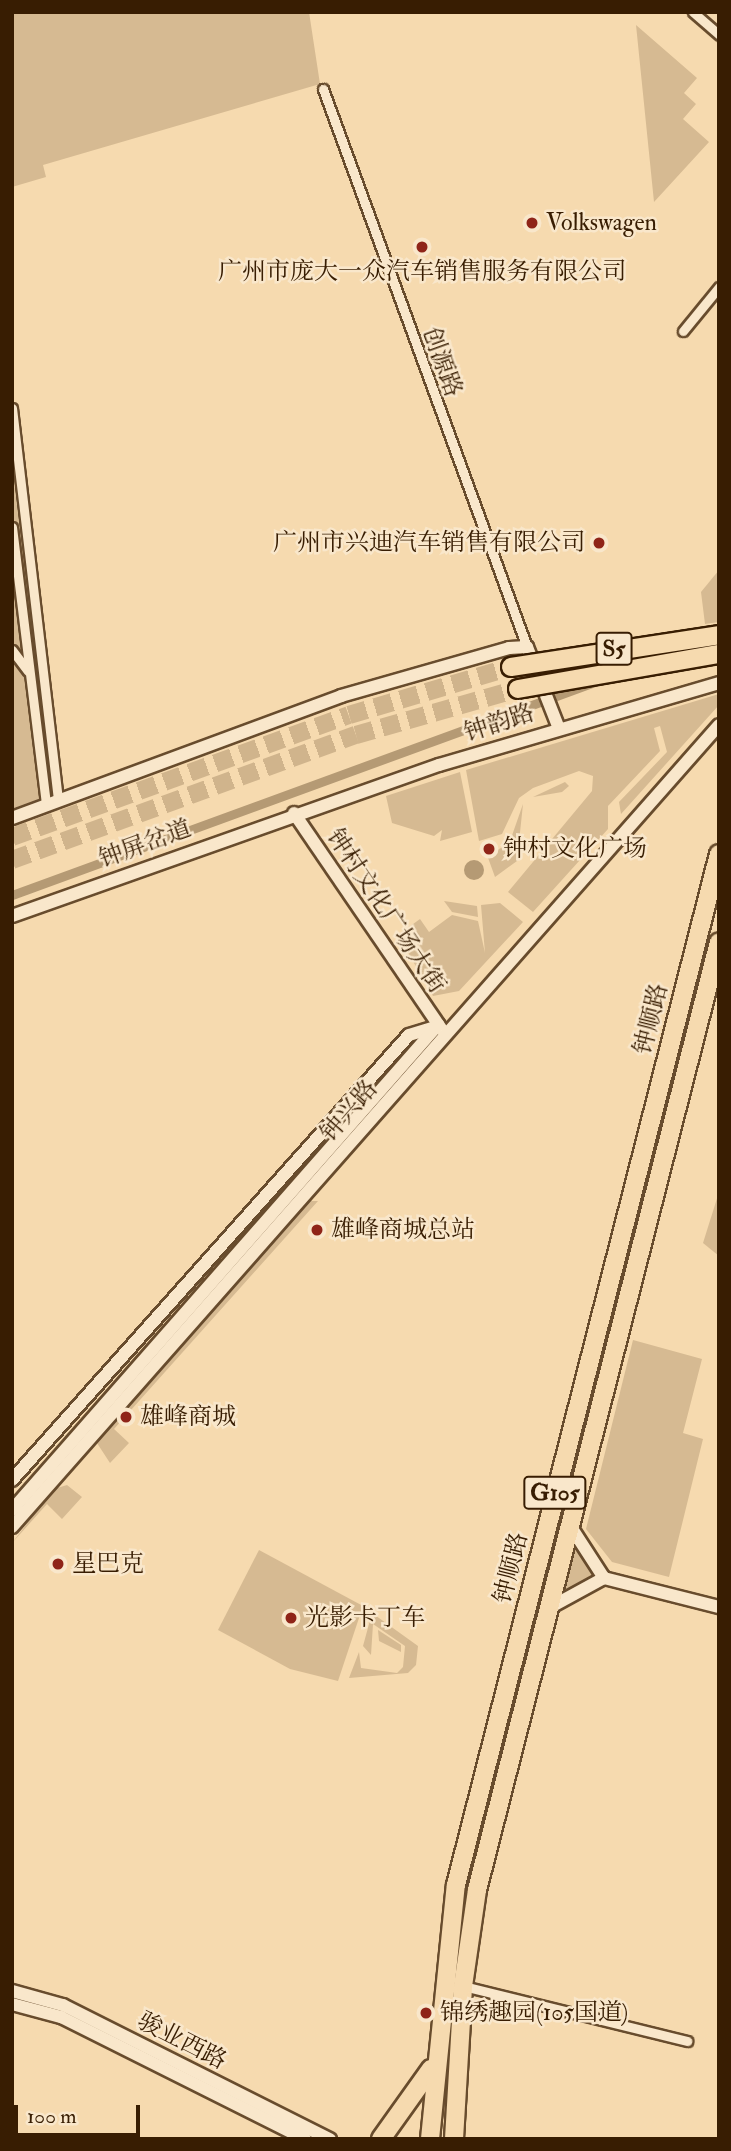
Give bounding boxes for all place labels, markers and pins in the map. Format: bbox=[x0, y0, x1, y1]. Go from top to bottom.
place label: Volkswagen bbox=[546, 209, 657, 237]
marker: Volkswagen bbox=[524, 215, 540, 231]
marker: 广州市庞大一众汽车销售服务有限公司 bbox=[414, 239, 430, 255]
place label: 广州市庞大一众汽车销售服务有限公司 bbox=[218, 258, 626, 286]
place label: 广州市兴迪汽车销售有限公司 bbox=[273, 529, 585, 557]
marker: 广州市兴迪汽车销售有限公司 bbox=[591, 535, 607, 551]
place label: 钟村文化广场 bbox=[503, 835, 647, 863]
marker: 钟村文化广场 bbox=[481, 841, 497, 857]
place label: 雄峰商城总站 bbox=[331, 1216, 475, 1244]
marker: 雄峰商城总站 bbox=[309, 1222, 325, 1238]
place label: 雄峰商城 bbox=[140, 1403, 236, 1431]
marker: 雄峰商城 bbox=[118, 1409, 134, 1425]
place label: 星巴克 bbox=[72, 1550, 144, 1578]
marker: 星巴克 bbox=[50, 1556, 66, 1572]
place label: 光影卡丁车 bbox=[305, 1604, 425, 1632]
marker: 光影卡丁车 bbox=[283, 1610, 299, 1626]
place label: 锦绣趣园(105国道) bbox=[440, 1999, 628, 2027]
marker: 锦绣趣园(105国道) bbox=[418, 2005, 434, 2021]

